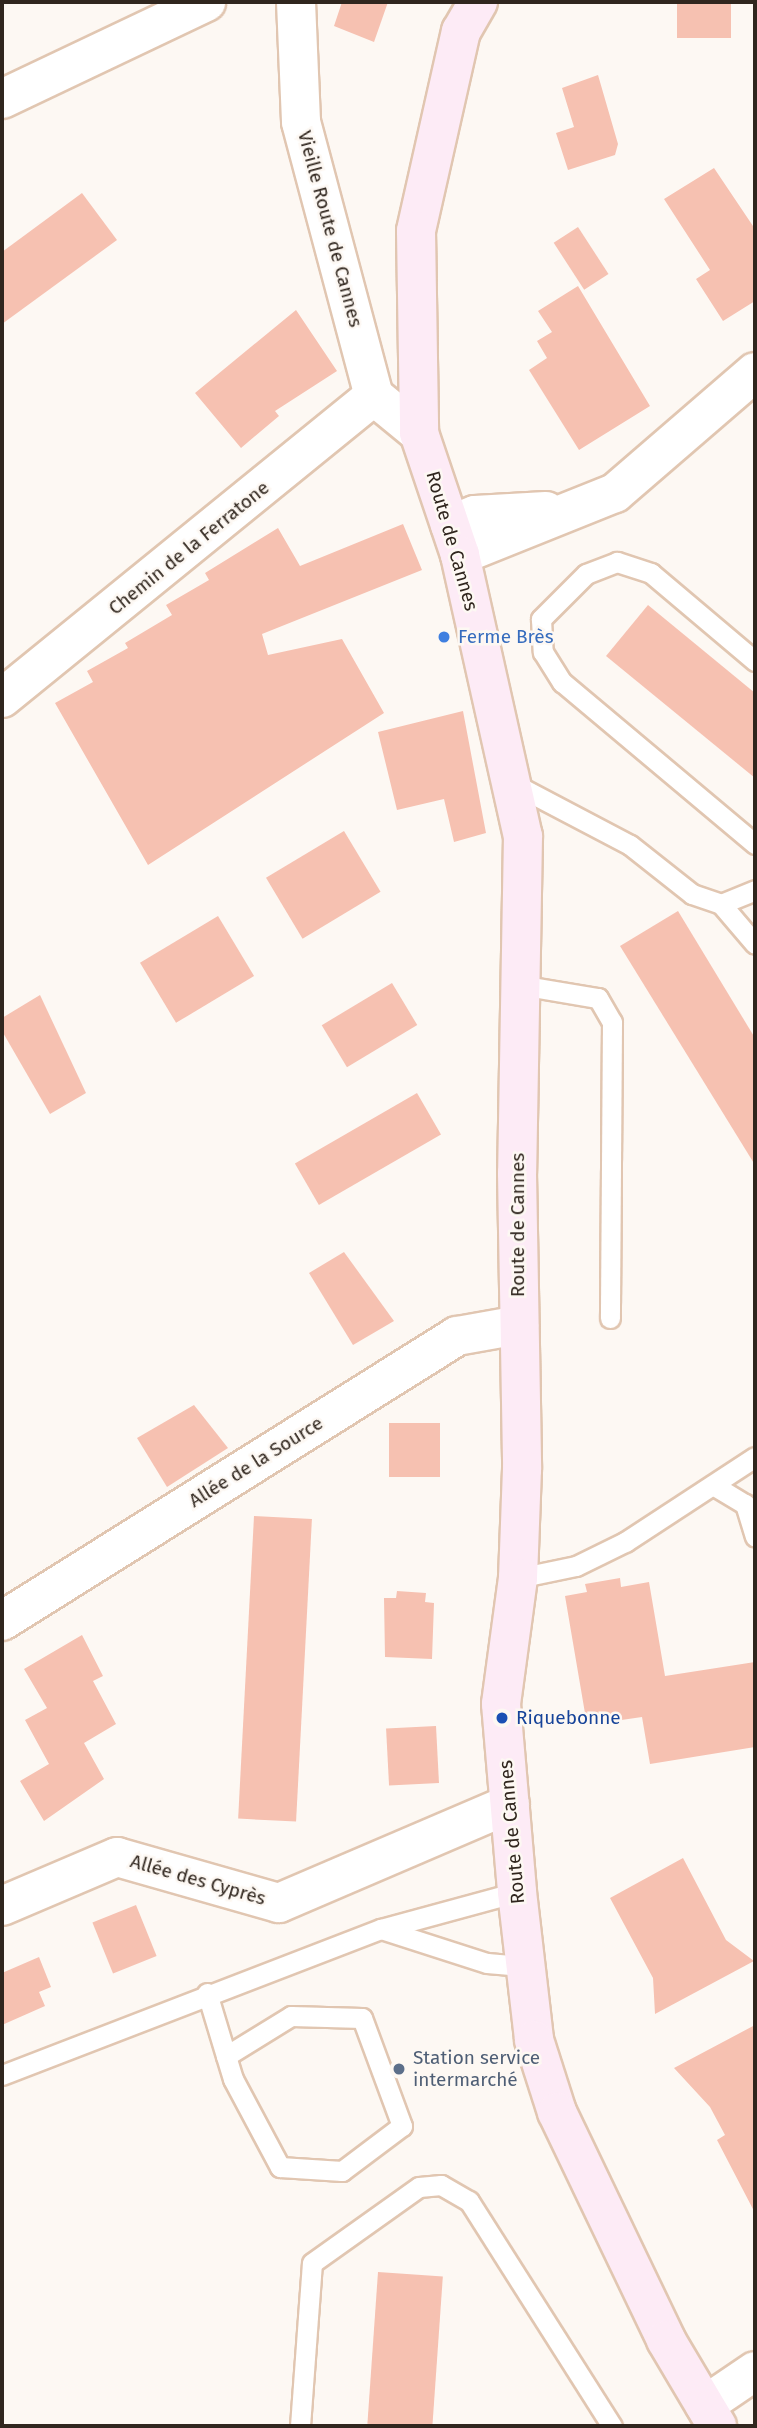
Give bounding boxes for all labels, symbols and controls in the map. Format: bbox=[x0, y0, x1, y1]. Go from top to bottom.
street label: Vieille Route de Cannes bbox=[293, 128, 367, 330]
street label: Route de Cannes bbox=[421, 468, 483, 614]
street label: Chemin de la Ferratone bbox=[104, 476, 274, 620]
place label: Ferme Brès bbox=[458, 626, 554, 648]
marker: Ferme Brès bbox=[436, 629, 452, 645]
street label: Route de Cannes bbox=[507, 1153, 529, 1297]
street label: Allée de la Source bbox=[185, 1412, 327, 1512]
place label: Riquebonne bbox=[516, 1707, 621, 1729]
marker: Riquebonne bbox=[494, 1710, 510, 1726]
street label: Route de Cannes bbox=[494, 1759, 530, 1905]
street label: Allée des Cyprès bbox=[128, 1850, 268, 1910]
place label: Station service intermarché bbox=[413, 2047, 540, 2091]
marker: Station service intermarché bbox=[391, 2061, 407, 2077]

